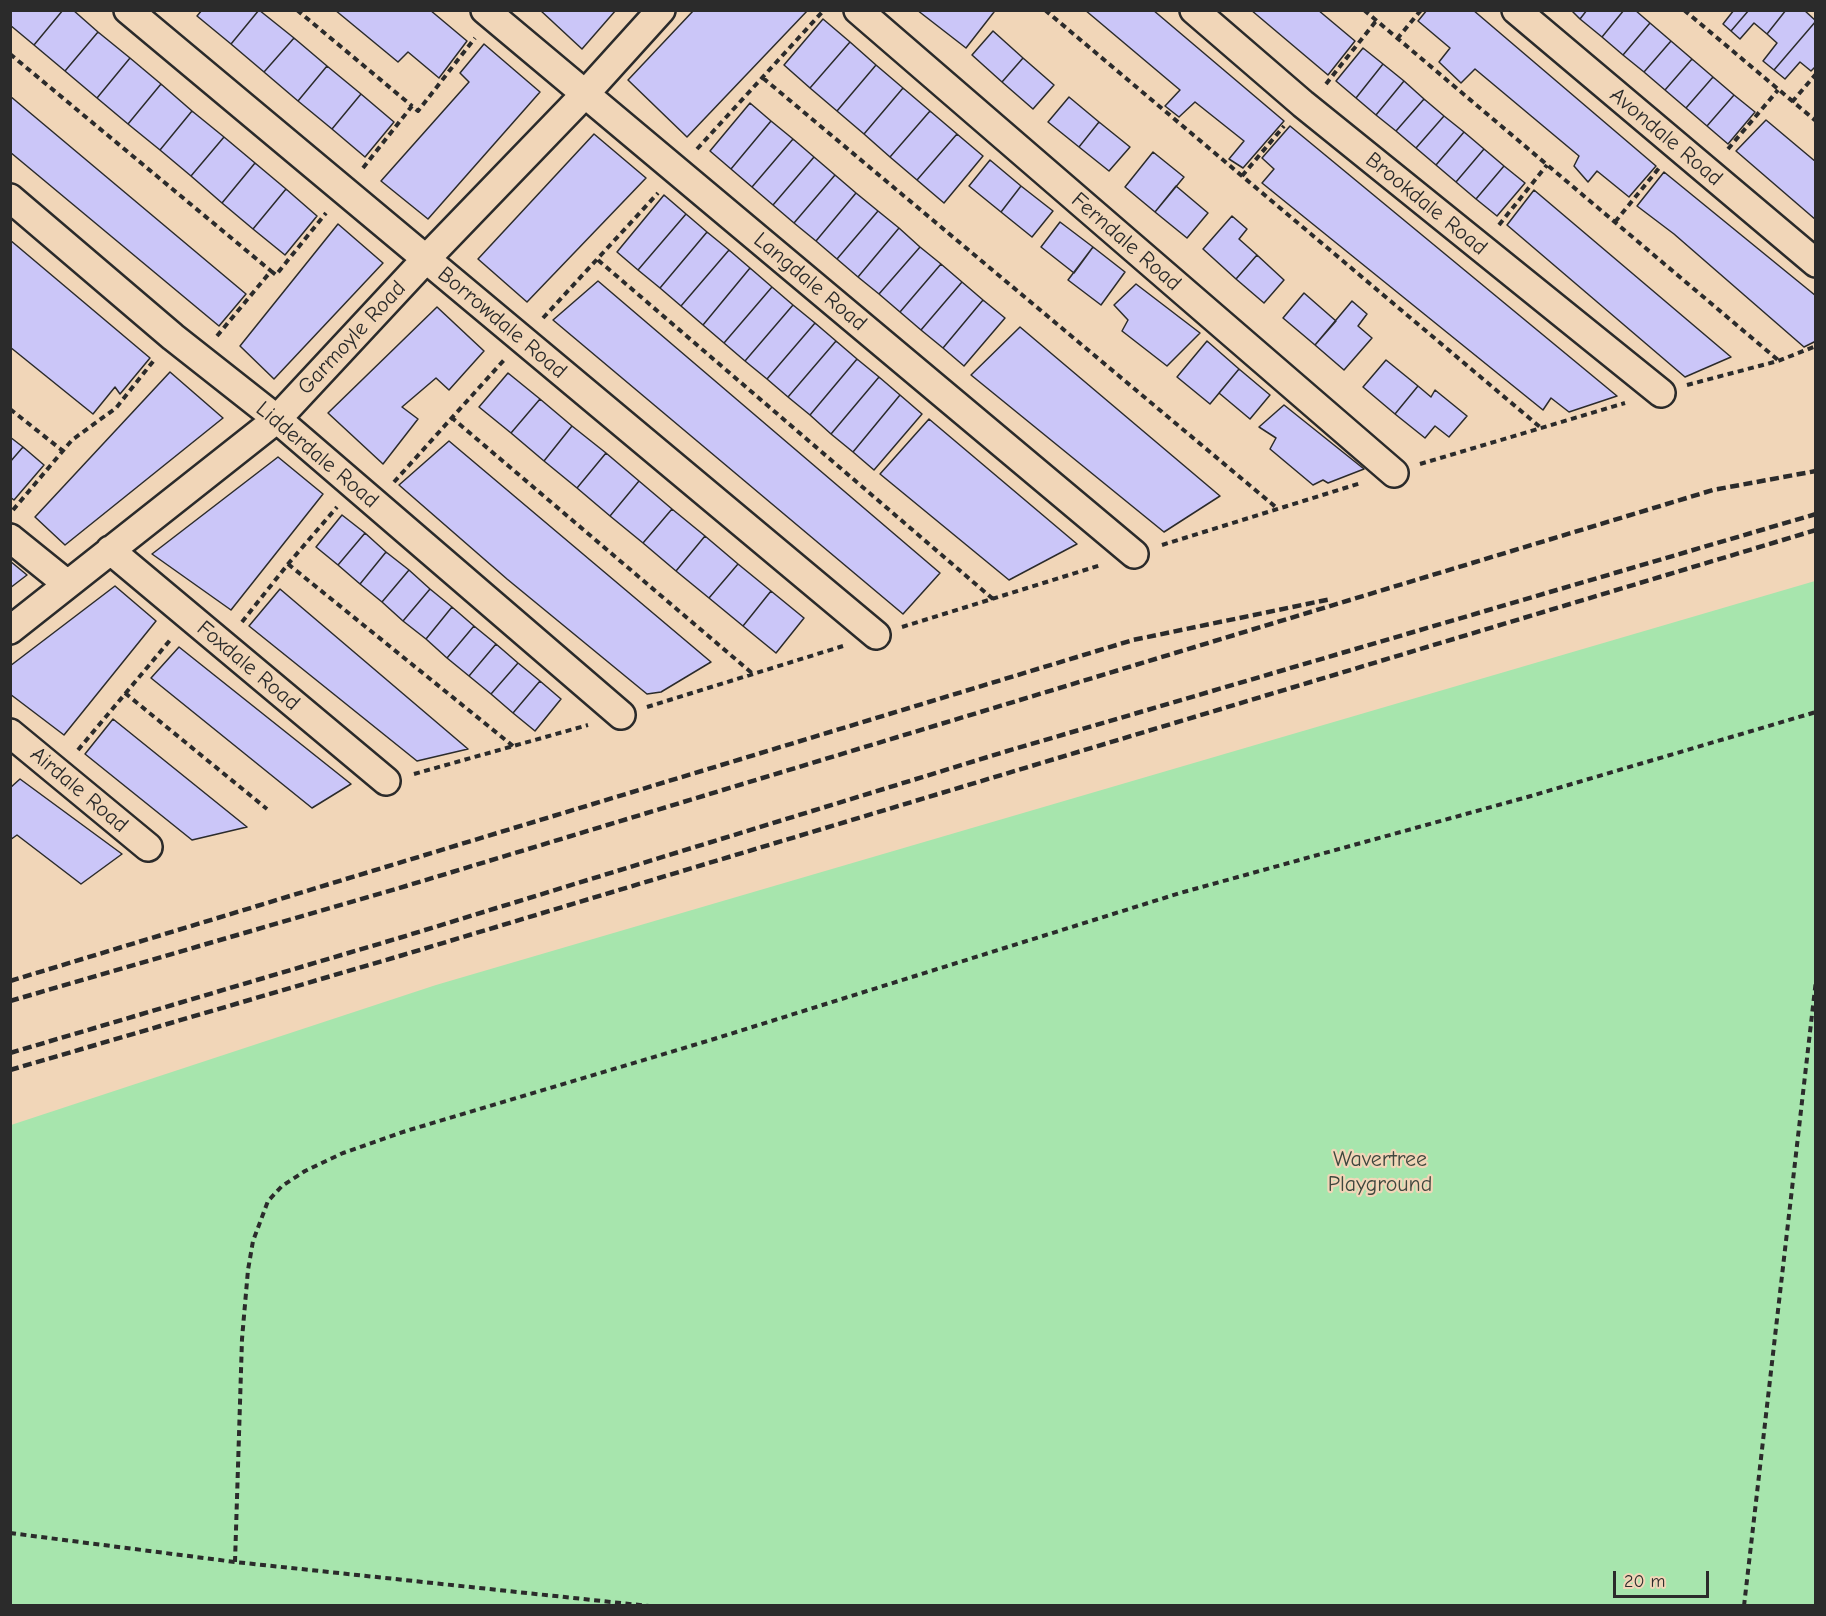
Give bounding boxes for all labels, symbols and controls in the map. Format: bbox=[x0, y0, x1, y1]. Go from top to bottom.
street label: Avondale Road bbox=[1604, 82, 1728, 192]
street label: Brookdale Road bbox=[1360, 147, 1492, 261]
street label: Ferndale Road bbox=[1066, 187, 1186, 297]
street label: Langdale Road bbox=[748, 227, 872, 337]
street label: Borrowdale Road bbox=[432, 261, 572, 385]
street label: Garmoyle Road bbox=[293, 276, 411, 400]
street label: Lidderdale Road bbox=[250, 396, 384, 514]
street label: Foxdale Road bbox=[191, 615, 305, 717]
street label: Airdale Road bbox=[25, 741, 133, 839]
park label: Wavertree Playground bbox=[1328, 1147, 1432, 1198]
scale bar bbox=[1616, 1559, 1712, 1597]
text: 20 m bbox=[1624, 1571, 1665, 1592]

